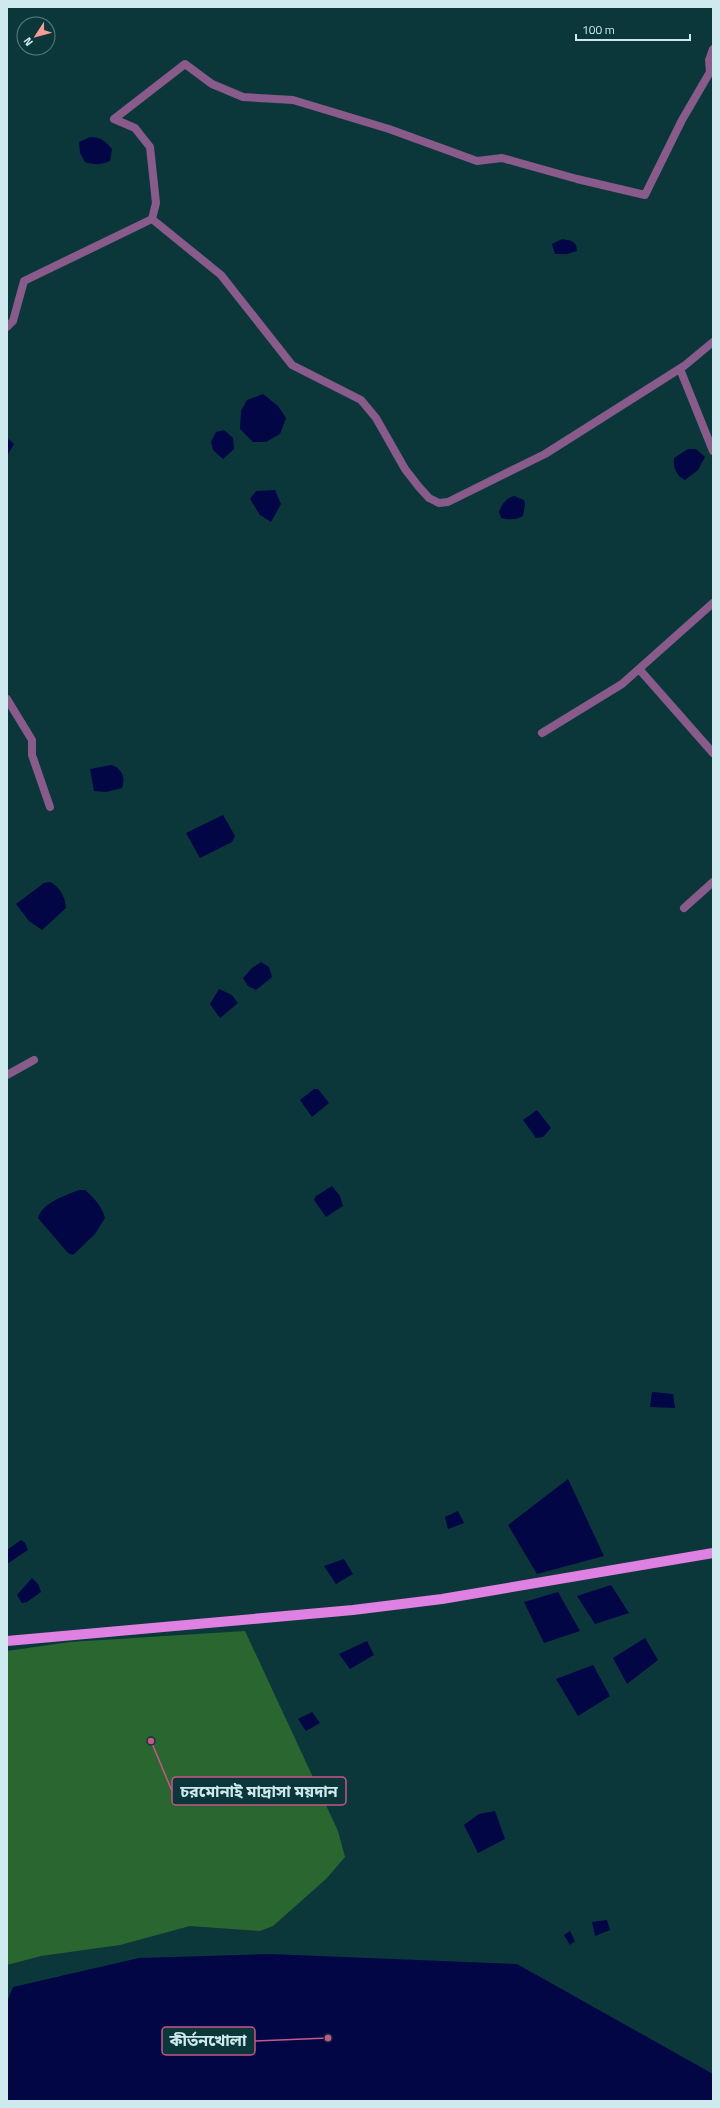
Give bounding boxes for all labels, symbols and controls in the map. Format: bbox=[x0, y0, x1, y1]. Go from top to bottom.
north arrow bbox=[16, 16, 56, 56]
scale bar bbox=[576, 16, 690, 42]
text: 100 m bbox=[582, 20, 615, 39]
text: N bbox=[19, 34, 37, 50]
callout: চরমোনাই মাদ্রাসা ময়দান bbox=[172, 1777, 346, 1805]
text: চরমোনাই মাদ্রাসা ময়দান bbox=[179, 1779, 339, 1803]
callout: কীর্তনখোলা bbox=[162, 2027, 255, 2055]
text: কীর্তনখোলা bbox=[169, 2028, 247, 2052]

